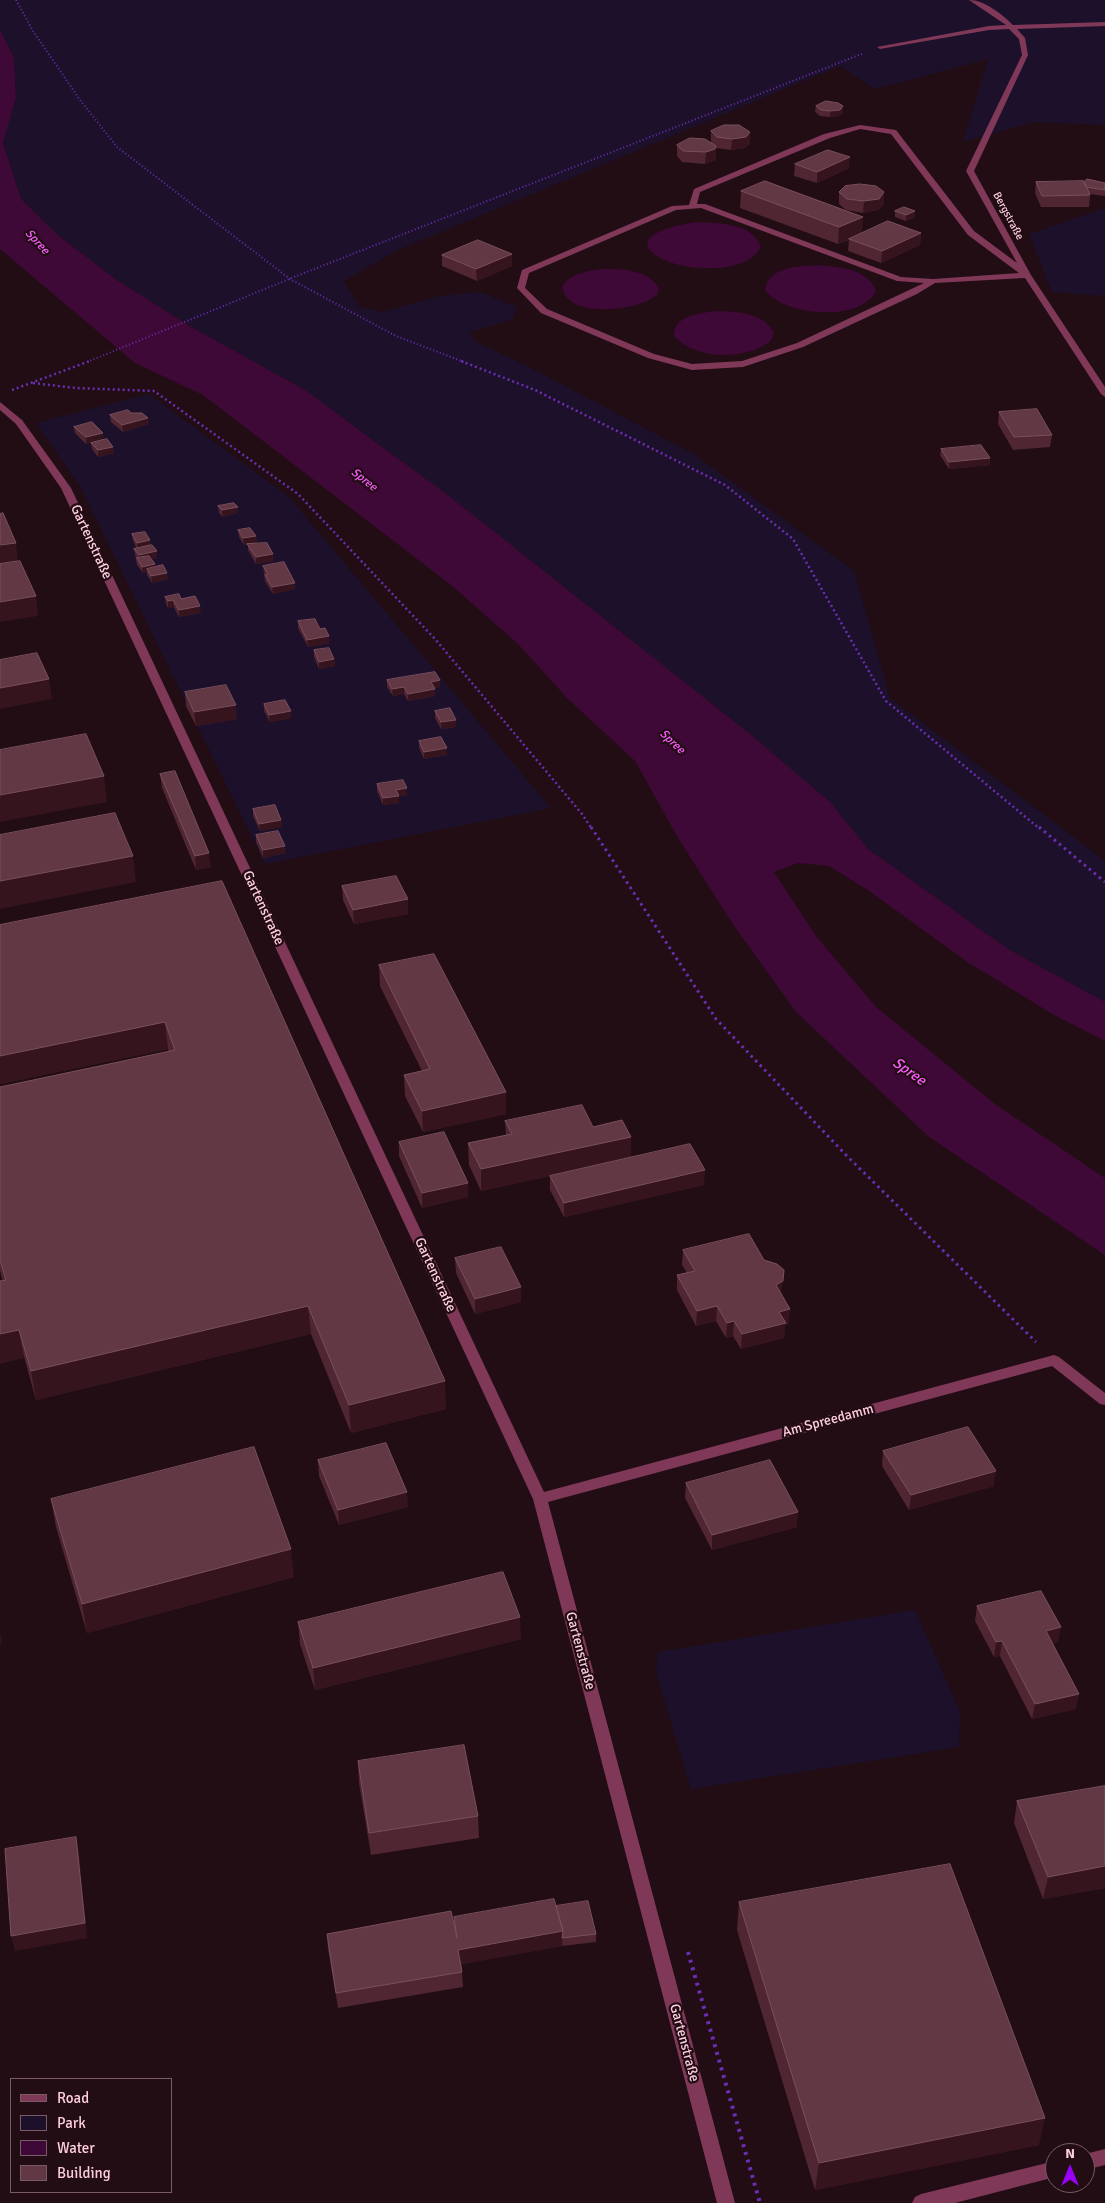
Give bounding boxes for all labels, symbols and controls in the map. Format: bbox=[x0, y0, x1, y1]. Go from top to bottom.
street label: Bergstraße bbox=[990, 190, 1026, 242]
water label: Spree bbox=[22, 226, 52, 258]
water label: Spree bbox=[348, 465, 380, 495]
street label: Gartenstraße bbox=[66, 502, 116, 582]
water label: Spree bbox=[656, 727, 688, 757]
street label: Gartenstraße bbox=[238, 868, 288, 948]
water label: Spree bbox=[889, 1054, 929, 1090]
street label: Gartenstraße bbox=[410, 1235, 460, 1315]
street label: Am Spreedamm bbox=[781, 1401, 875, 1441]
street label: Gartenstraße bbox=[562, 1610, 598, 1692]
street label: Gartenstraße bbox=[666, 2002, 702, 2084]
legend bbox=[10, 2078, 172, 2193]
text: Road bbox=[57, 2089, 89, 2107]
text: Park bbox=[57, 2114, 86, 2132]
text: Water bbox=[57, 2139, 95, 2157]
north arrow bbox=[1045, 2143, 1095, 2193]
text: N bbox=[1065, 2145, 1075, 2162]
text: Building bbox=[57, 2164, 111, 2182]

